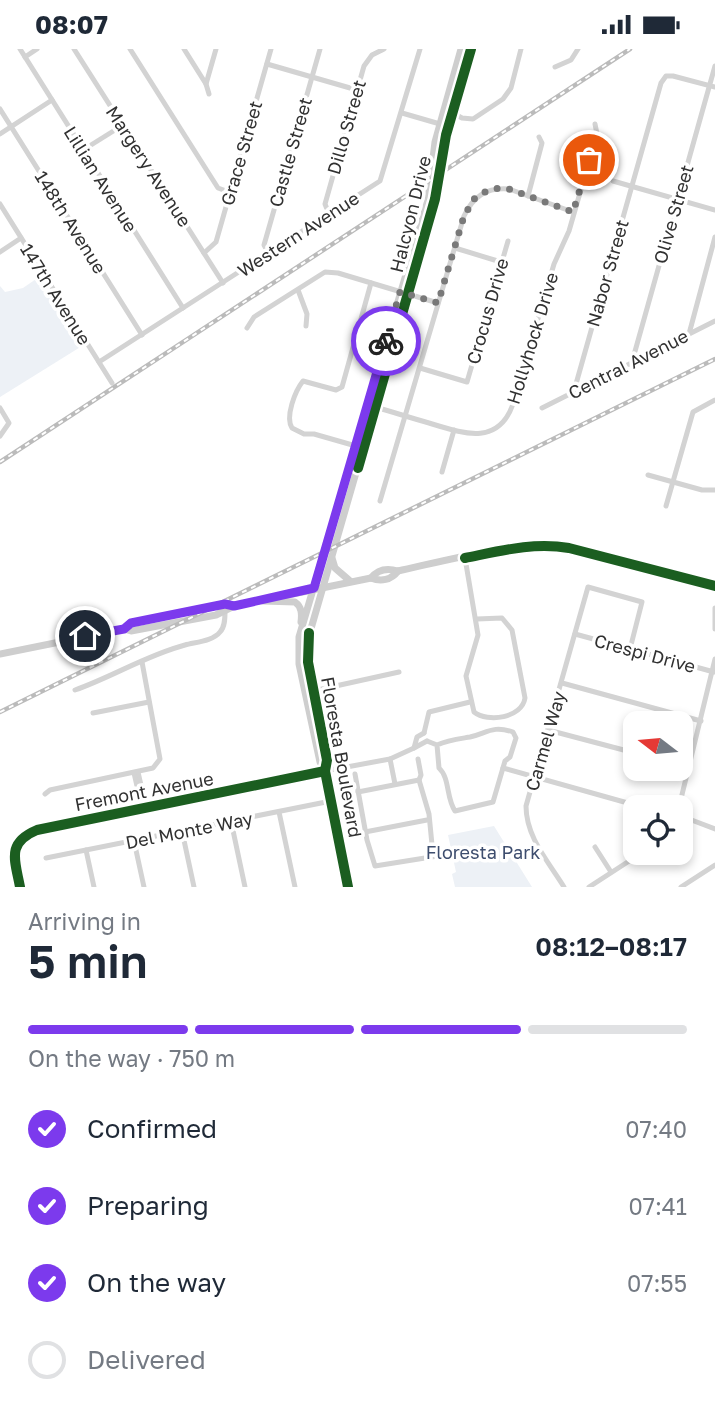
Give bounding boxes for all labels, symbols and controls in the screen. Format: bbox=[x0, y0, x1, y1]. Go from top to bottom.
text: 08:07 bbox=[35, 9, 108, 40]
street label: Dillo Street bbox=[322, 77, 370, 177]
street label: Castle Street bbox=[264, 95, 316, 209]
street label: Grace Street bbox=[216, 98, 266, 208]
street label: Margery Avenue bbox=[102, 101, 196, 231]
street label: Lillian Avenue bbox=[60, 122, 142, 236]
pin bbox=[559, 130, 619, 190]
icon: bag bbox=[570, 141, 608, 179]
street label: Halcyon Drive bbox=[385, 153, 435, 275]
street label: Olive Street bbox=[648, 162, 698, 266]
street label: 148th Avenue bbox=[31, 167, 111, 277]
street label: Western Avenue bbox=[233, 187, 363, 281]
street label: Nabor Street bbox=[581, 217, 633, 329]
street label: 147th Avenue bbox=[16, 239, 96, 349]
street label: Crocus Drive bbox=[461, 255, 513, 367]
street label: Hollyhock Drive bbox=[501, 269, 563, 407]
courier bbox=[351, 306, 421, 376]
icon: bike bbox=[367, 322, 405, 360]
street label: Central Avenue bbox=[564, 324, 692, 404]
pin bbox=[55, 606, 115, 666]
icon: home bbox=[66, 617, 104, 655]
street label: Crespi Drive bbox=[592, 629, 698, 677]
street label: Floresta Boulevard bbox=[317, 675, 367, 839]
street label: Carmel Way bbox=[520, 689, 570, 793]
north arrow bbox=[623, 711, 693, 781]
map controls bbox=[623, 711, 693, 865]
street label: Fremont Avenue bbox=[73, 767, 215, 815]
button: locate bbox=[623, 795, 693, 865]
street label: Del Monte Way bbox=[124, 807, 254, 853]
park label: Floresta Park bbox=[426, 841, 540, 863]
text: Arriving in bbox=[28, 907, 141, 935]
text: 08:12–08:17 bbox=[535, 931, 687, 962]
text: 5 min bbox=[28, 933, 148, 988]
text: On the way · 750 m bbox=[28, 1044, 235, 1072]
icon: check bbox=[28, 1110, 66, 1148]
text: Confirmed bbox=[87, 1113, 217, 1144]
text: 07:40 bbox=[625, 1115, 687, 1143]
icon: check bbox=[28, 1187, 66, 1225]
text: Preparing bbox=[87, 1190, 209, 1221]
text: 07:41 bbox=[628, 1192, 687, 1220]
icon: check bbox=[28, 1264, 66, 1302]
text: On the way bbox=[87, 1267, 226, 1298]
text: 07:55 bbox=[627, 1269, 687, 1297]
text: Delivered bbox=[87, 1344, 206, 1375]

